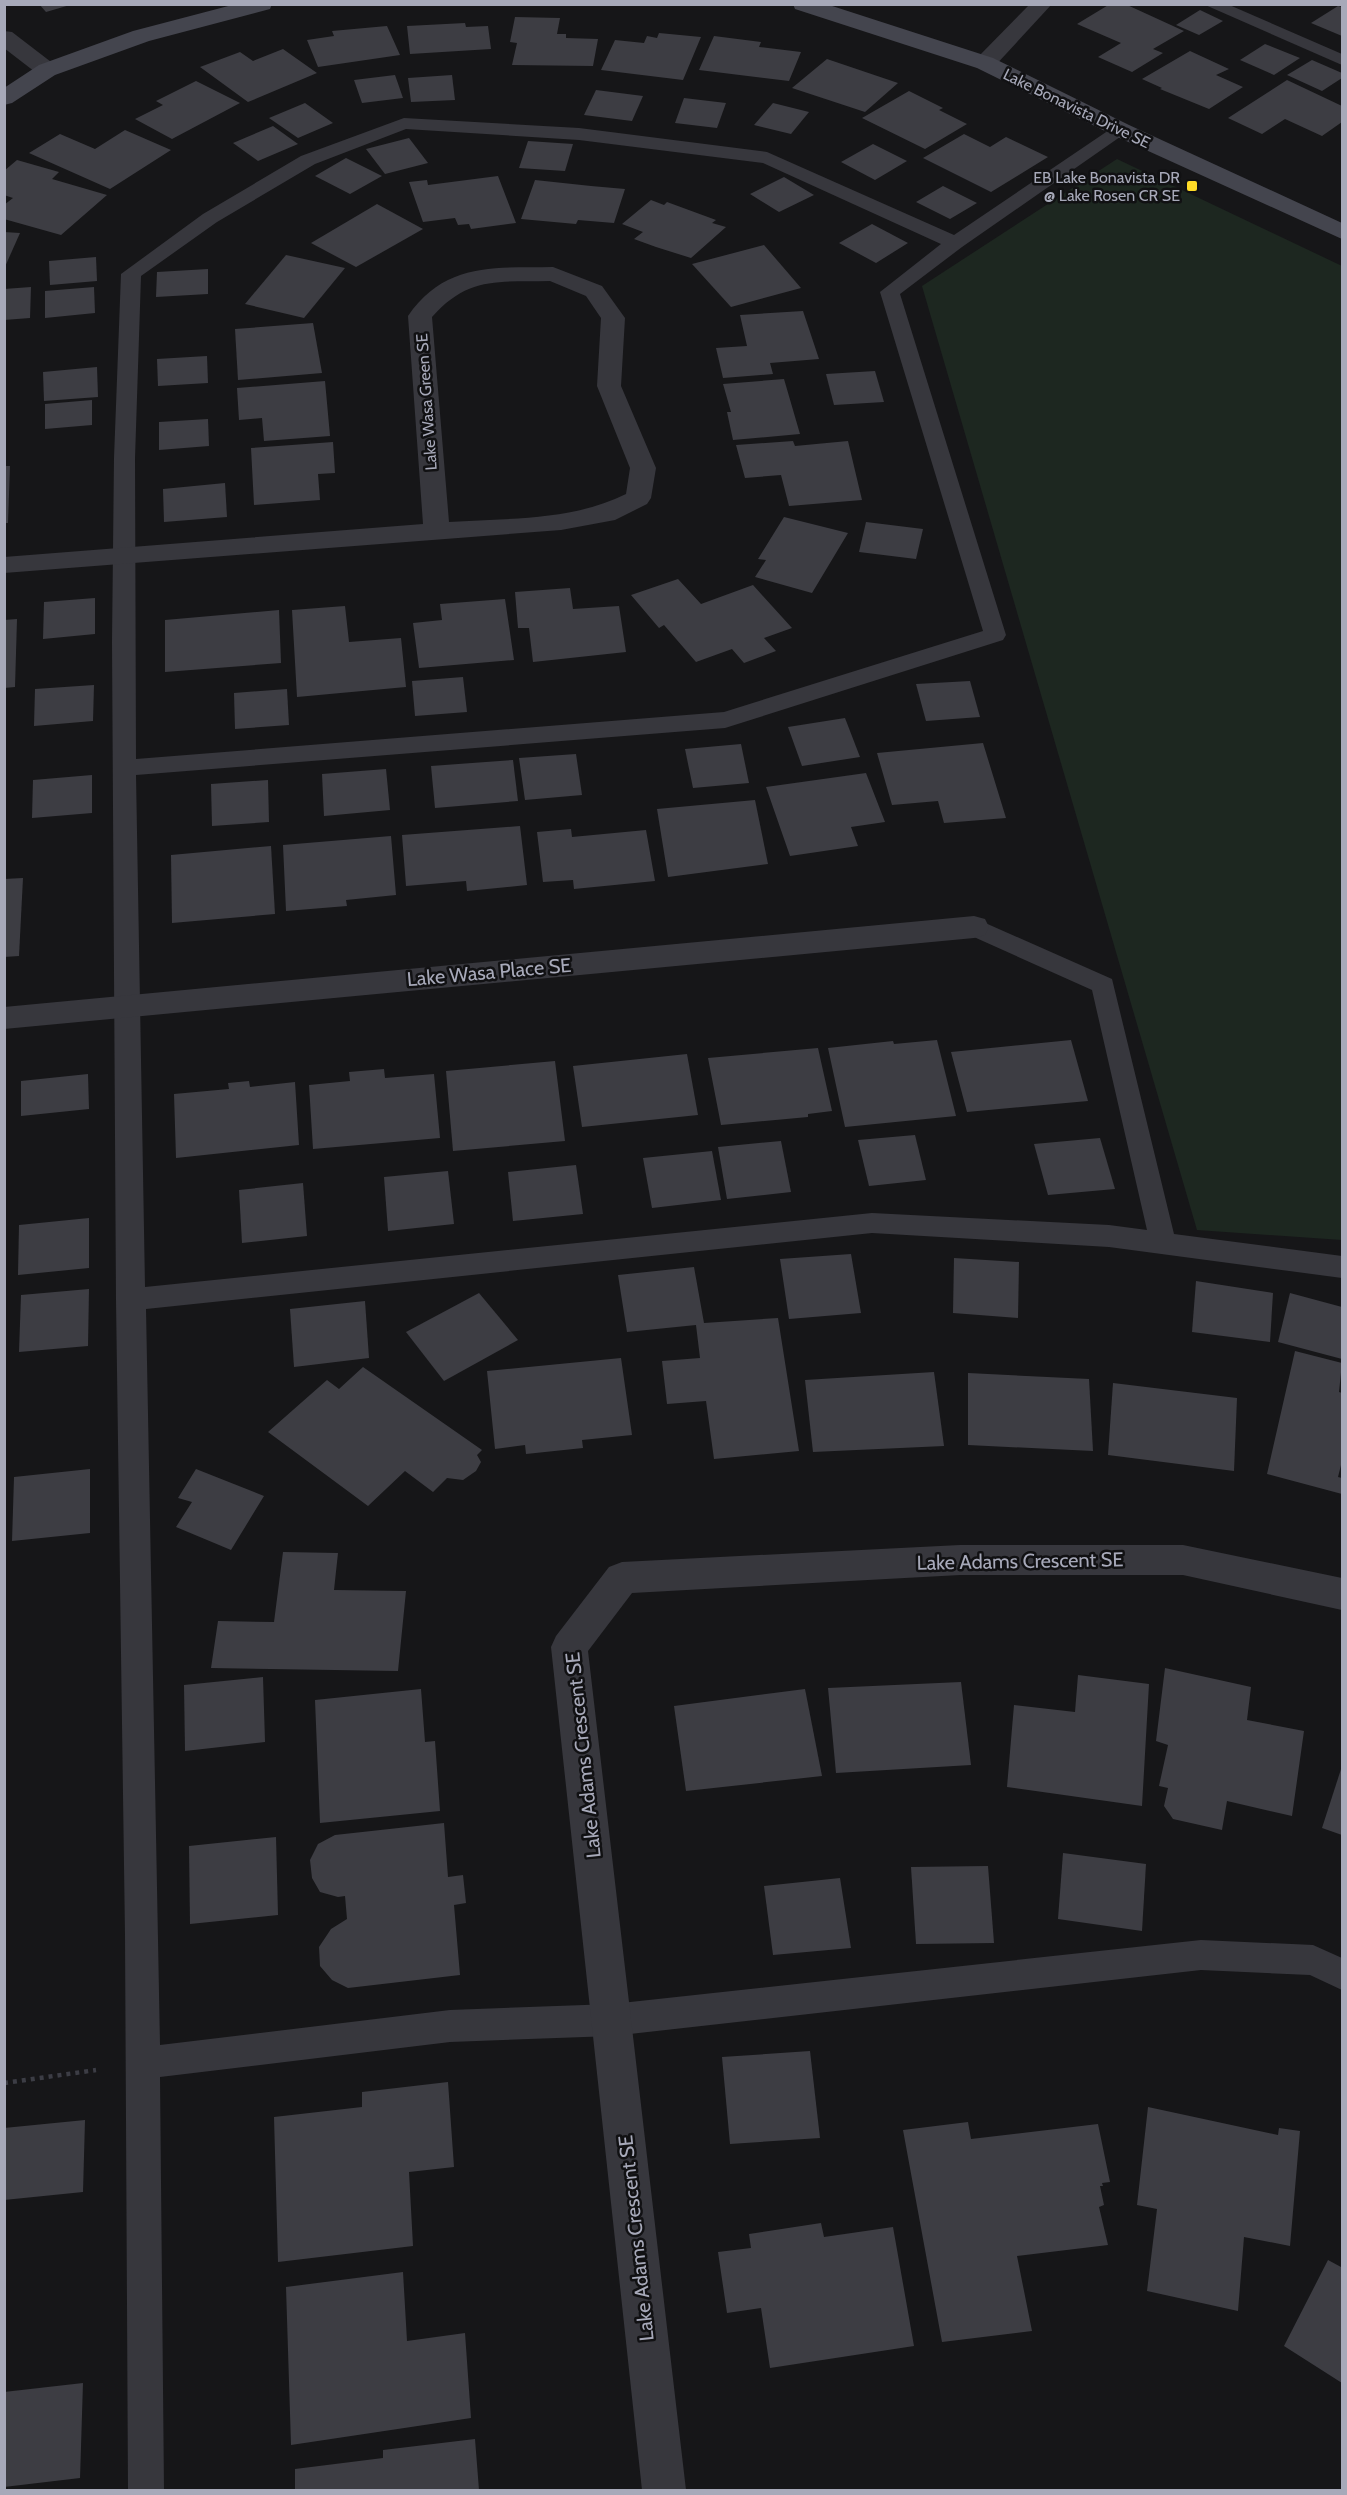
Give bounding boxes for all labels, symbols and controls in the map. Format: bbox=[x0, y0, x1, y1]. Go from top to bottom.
street label: Lake Bonavista Drive SE bbox=[1000, 65, 1154, 152]
place label: EB Lake Bonavista DR @ Lake Rosen CR SE bbox=[1033, 168, 1180, 205]
marker: EB Lake Bonavista DR @ Lake Rosen CR SE bbox=[1185, 179, 1199, 193]
street label: Lake Wasa Green SE bbox=[412, 333, 441, 471]
street label: Lake Wasa Place SE bbox=[406, 953, 572, 991]
street label: Lake Adams Crescent SE bbox=[916, 1547, 1124, 1575]
street label: Lake Adams Crescent SE bbox=[560, 1651, 606, 1859]
street label: Lake Adams Crescent SE bbox=[613, 2134, 659, 2342]

